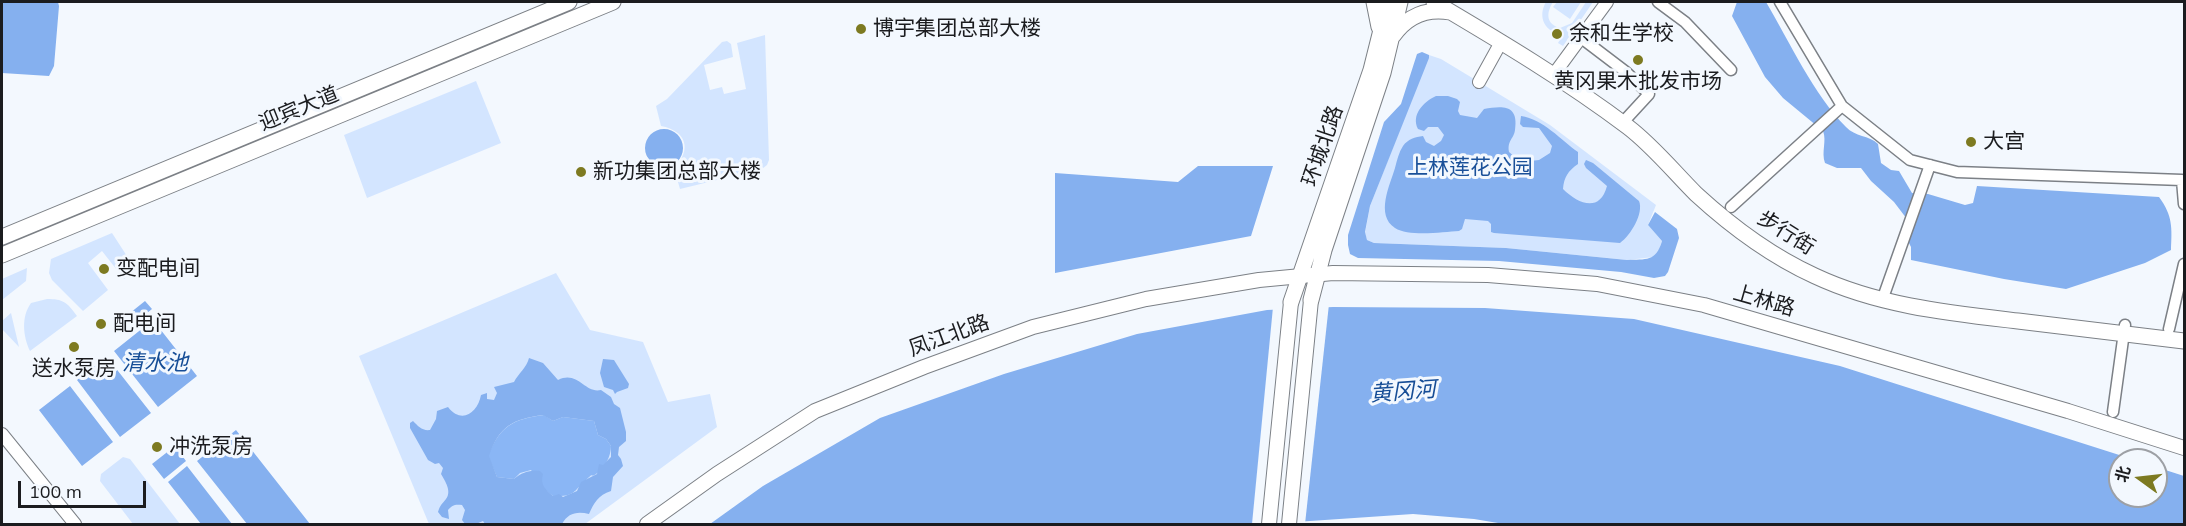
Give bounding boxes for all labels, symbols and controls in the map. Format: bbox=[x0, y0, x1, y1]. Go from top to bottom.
place label: 博宇集团总部大楼 bbox=[873, 16, 1041, 42]
place label: 余和生学校 bbox=[1569, 21, 1674, 47]
marker: 博宇集团总部大楼 bbox=[854, 22, 868, 36]
marker: 余和生学校 bbox=[1550, 27, 1564, 41]
marker: 黄冈果木批发市场 bbox=[1631, 53, 1645, 67]
place label: 黄冈果木批发市场 bbox=[1554, 69, 1722, 95]
street label: 迎宾大道 bbox=[255, 82, 343, 136]
street label: 环城北路 bbox=[1297, 102, 1349, 190]
place label: 大宫 bbox=[1983, 129, 2025, 155]
marker: 大宫 bbox=[1964, 135, 1978, 149]
park label: 上林莲花公园 bbox=[1407, 155, 1533, 181]
place label: 新功集团总部大楼 bbox=[593, 159, 761, 185]
marker: 新功集团总部大楼 bbox=[574, 165, 588, 179]
street label: 步行街 bbox=[1753, 206, 1819, 260]
place label: 变配电间 bbox=[116, 256, 200, 282]
marker: 变配电间 bbox=[97, 262, 111, 276]
street label: 上林路 bbox=[1730, 280, 1798, 322]
street label: 凤江北路 bbox=[905, 310, 993, 362]
place label: 配电间 bbox=[113, 311, 176, 337]
marker: 配电间 bbox=[94, 317, 108, 331]
marker: 送水泵房 bbox=[67, 340, 81, 354]
water label: 清水池 bbox=[122, 350, 188, 376]
place label: 送水泵房 bbox=[32, 356, 116, 382]
water label: 黄冈河 bbox=[1369, 377, 1437, 407]
place label: 冲洗泵房 bbox=[169, 434, 253, 460]
marker: 冲洗泵房 bbox=[150, 440, 164, 454]
north arrow bbox=[2108, 448, 2168, 508]
text: 北 bbox=[2111, 464, 2134, 484]
scale bar bbox=[21, 469, 148, 507]
text: 100 m bbox=[29, 480, 82, 503]

